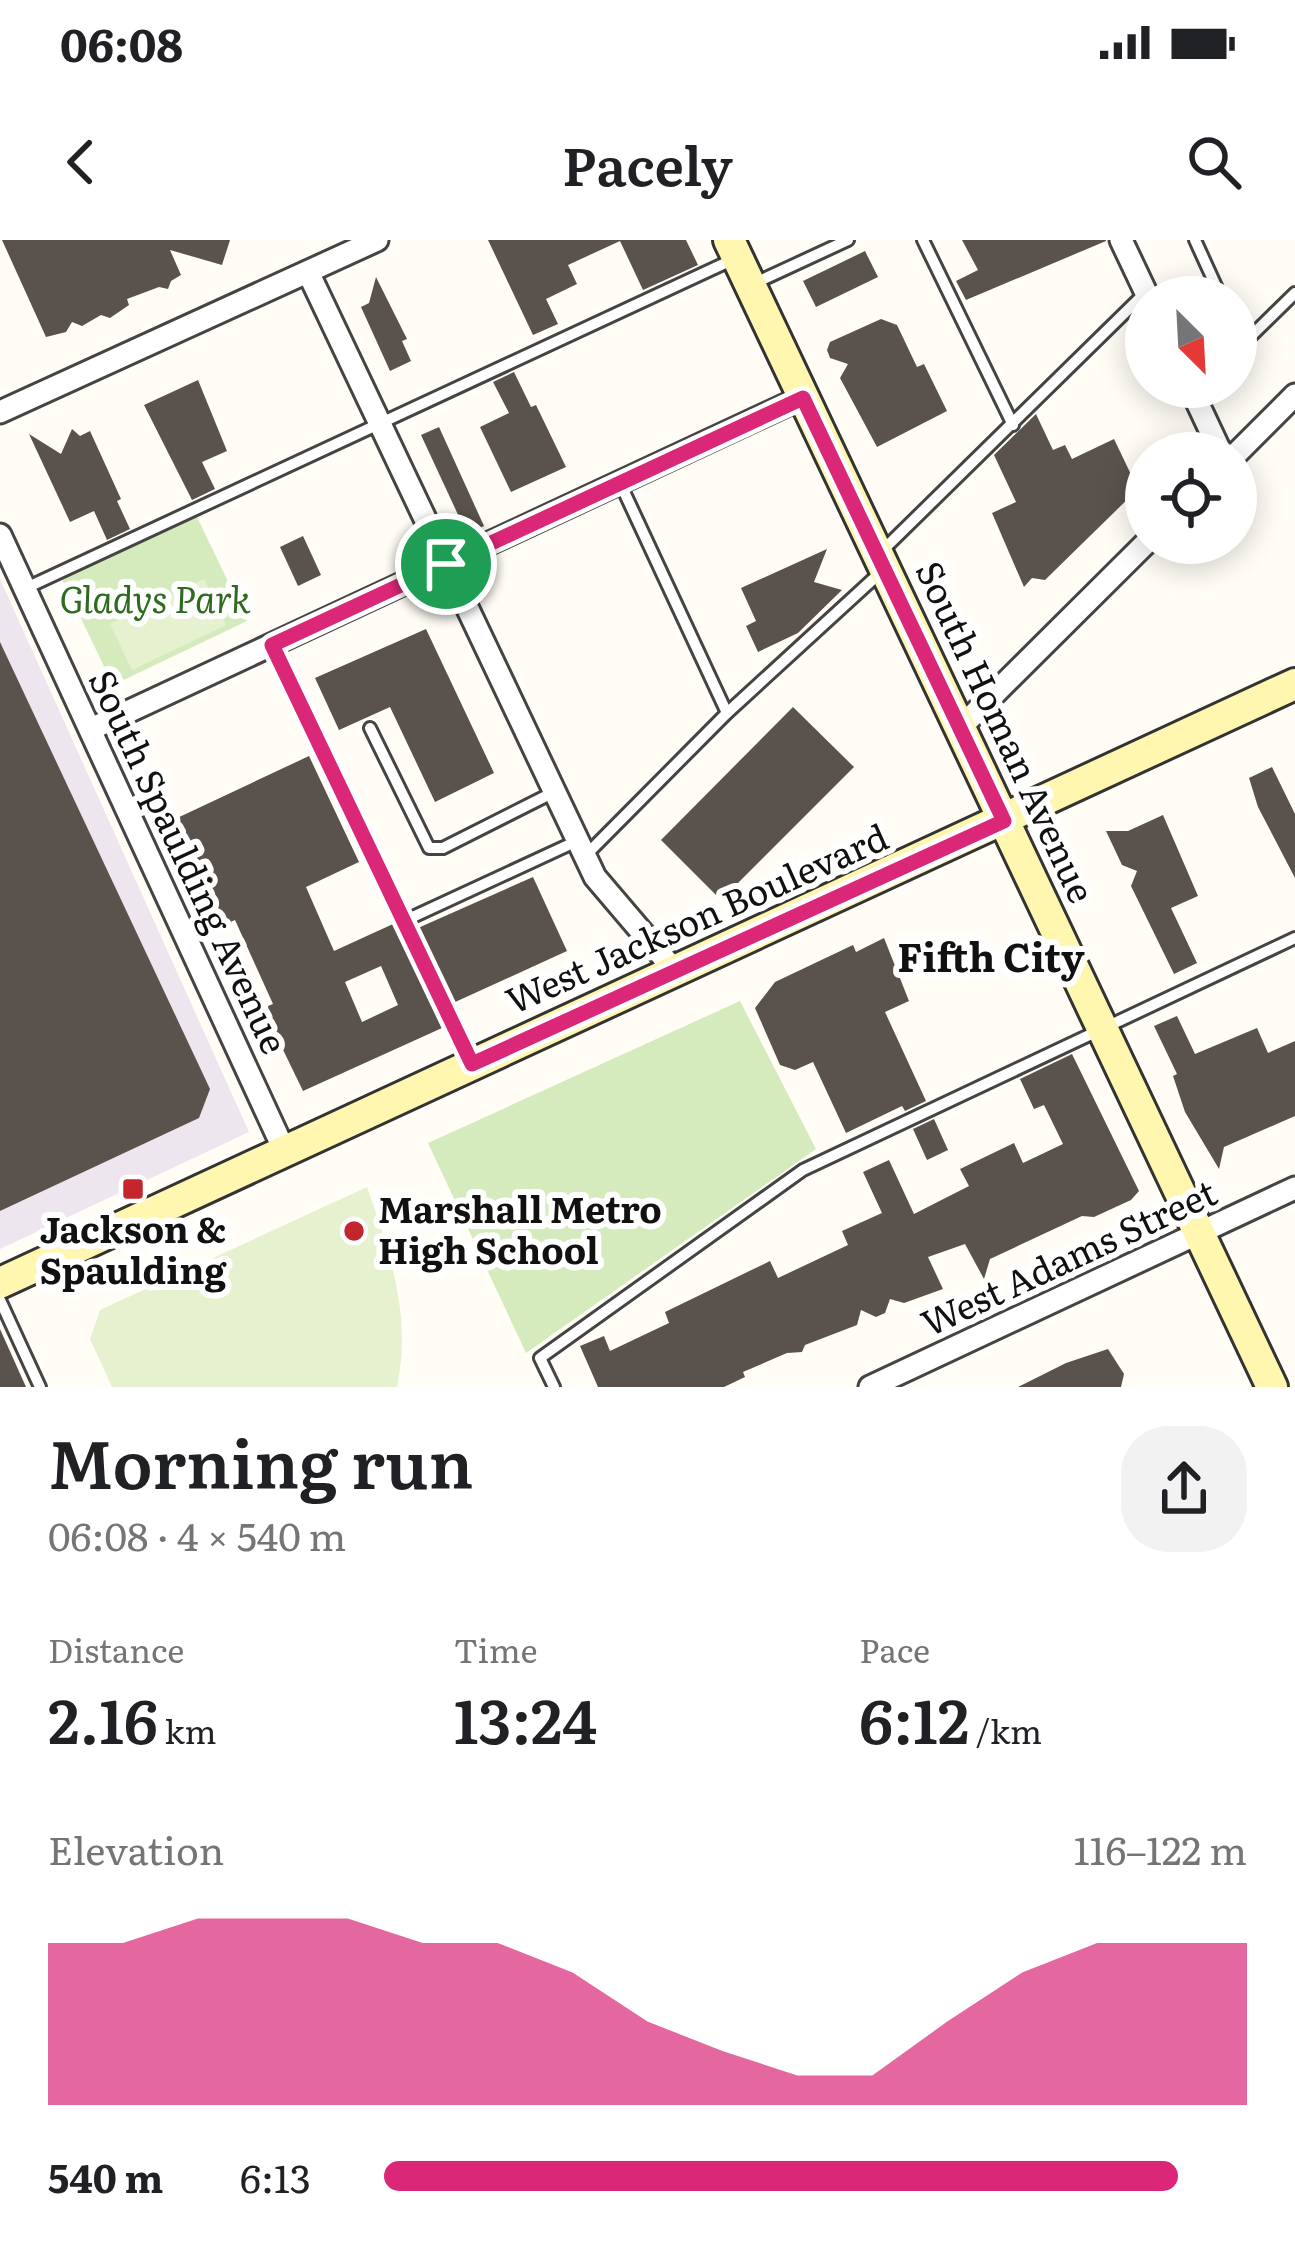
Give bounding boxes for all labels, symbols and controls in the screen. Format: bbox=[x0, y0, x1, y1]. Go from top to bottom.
text: 06:08 bbox=[60, 9, 183, 76]
text: Pacely bbox=[562, 122, 733, 203]
icon: back bbox=[48, 129, 114, 195]
icon: search bbox=[1181, 129, 1247, 195]
north arrow bbox=[1125, 276, 1257, 408]
map controls bbox=[1125, 276, 1257, 564]
button: locate bbox=[1125, 432, 1257, 564]
pin bbox=[395, 513, 497, 615]
icon: arrive bbox=[413, 531, 479, 597]
street label: South Homan Avenue bbox=[905, 551, 1110, 911]
park label: Gladys Park bbox=[59, 571, 251, 624]
street label: South Spaulding Avenue bbox=[78, 660, 303, 1062]
street label: West Jackson Boulevard bbox=[496, 808, 896, 1025]
district label: Fifth City bbox=[897, 926, 1085, 984]
street label: West Adams Street bbox=[912, 1164, 1225, 1347]
marker: Jackson & Spaulding bbox=[120, 1176, 146, 1202]
place label: Marshall Metro High School bbox=[378, 1181, 662, 1275]
place label: Jackson & Spaulding bbox=[40, 1201, 227, 1295]
marker: Marshall Metro High School bbox=[341, 1218, 367, 1244]
text: Morning run bbox=[48, 1411, 473, 1509]
button: share bbox=[1121, 1426, 1247, 1552]
text: 06:08 · 4 × 540 m bbox=[48, 1505, 346, 1563]
text: Distance bbox=[48, 1624, 184, 1673]
text: Time bbox=[454, 1624, 538, 1673]
text: Pace bbox=[859, 1624, 930, 1673]
text: 2.16 bbox=[48, 1673, 158, 1762]
text: 13:24 bbox=[454, 1673, 597, 1762]
text: 6:12 bbox=[859, 1673, 969, 1762]
text: km bbox=[158, 1705, 216, 1754]
text: /km bbox=[969, 1705, 1042, 1754]
text: Elevation bbox=[48, 1819, 224, 1877]
text: 116–122 m bbox=[1074, 1819, 1247, 1877]
text: 540 m bbox=[48, 2147, 163, 2205]
text: 6:13 bbox=[240, 2147, 311, 2205]

